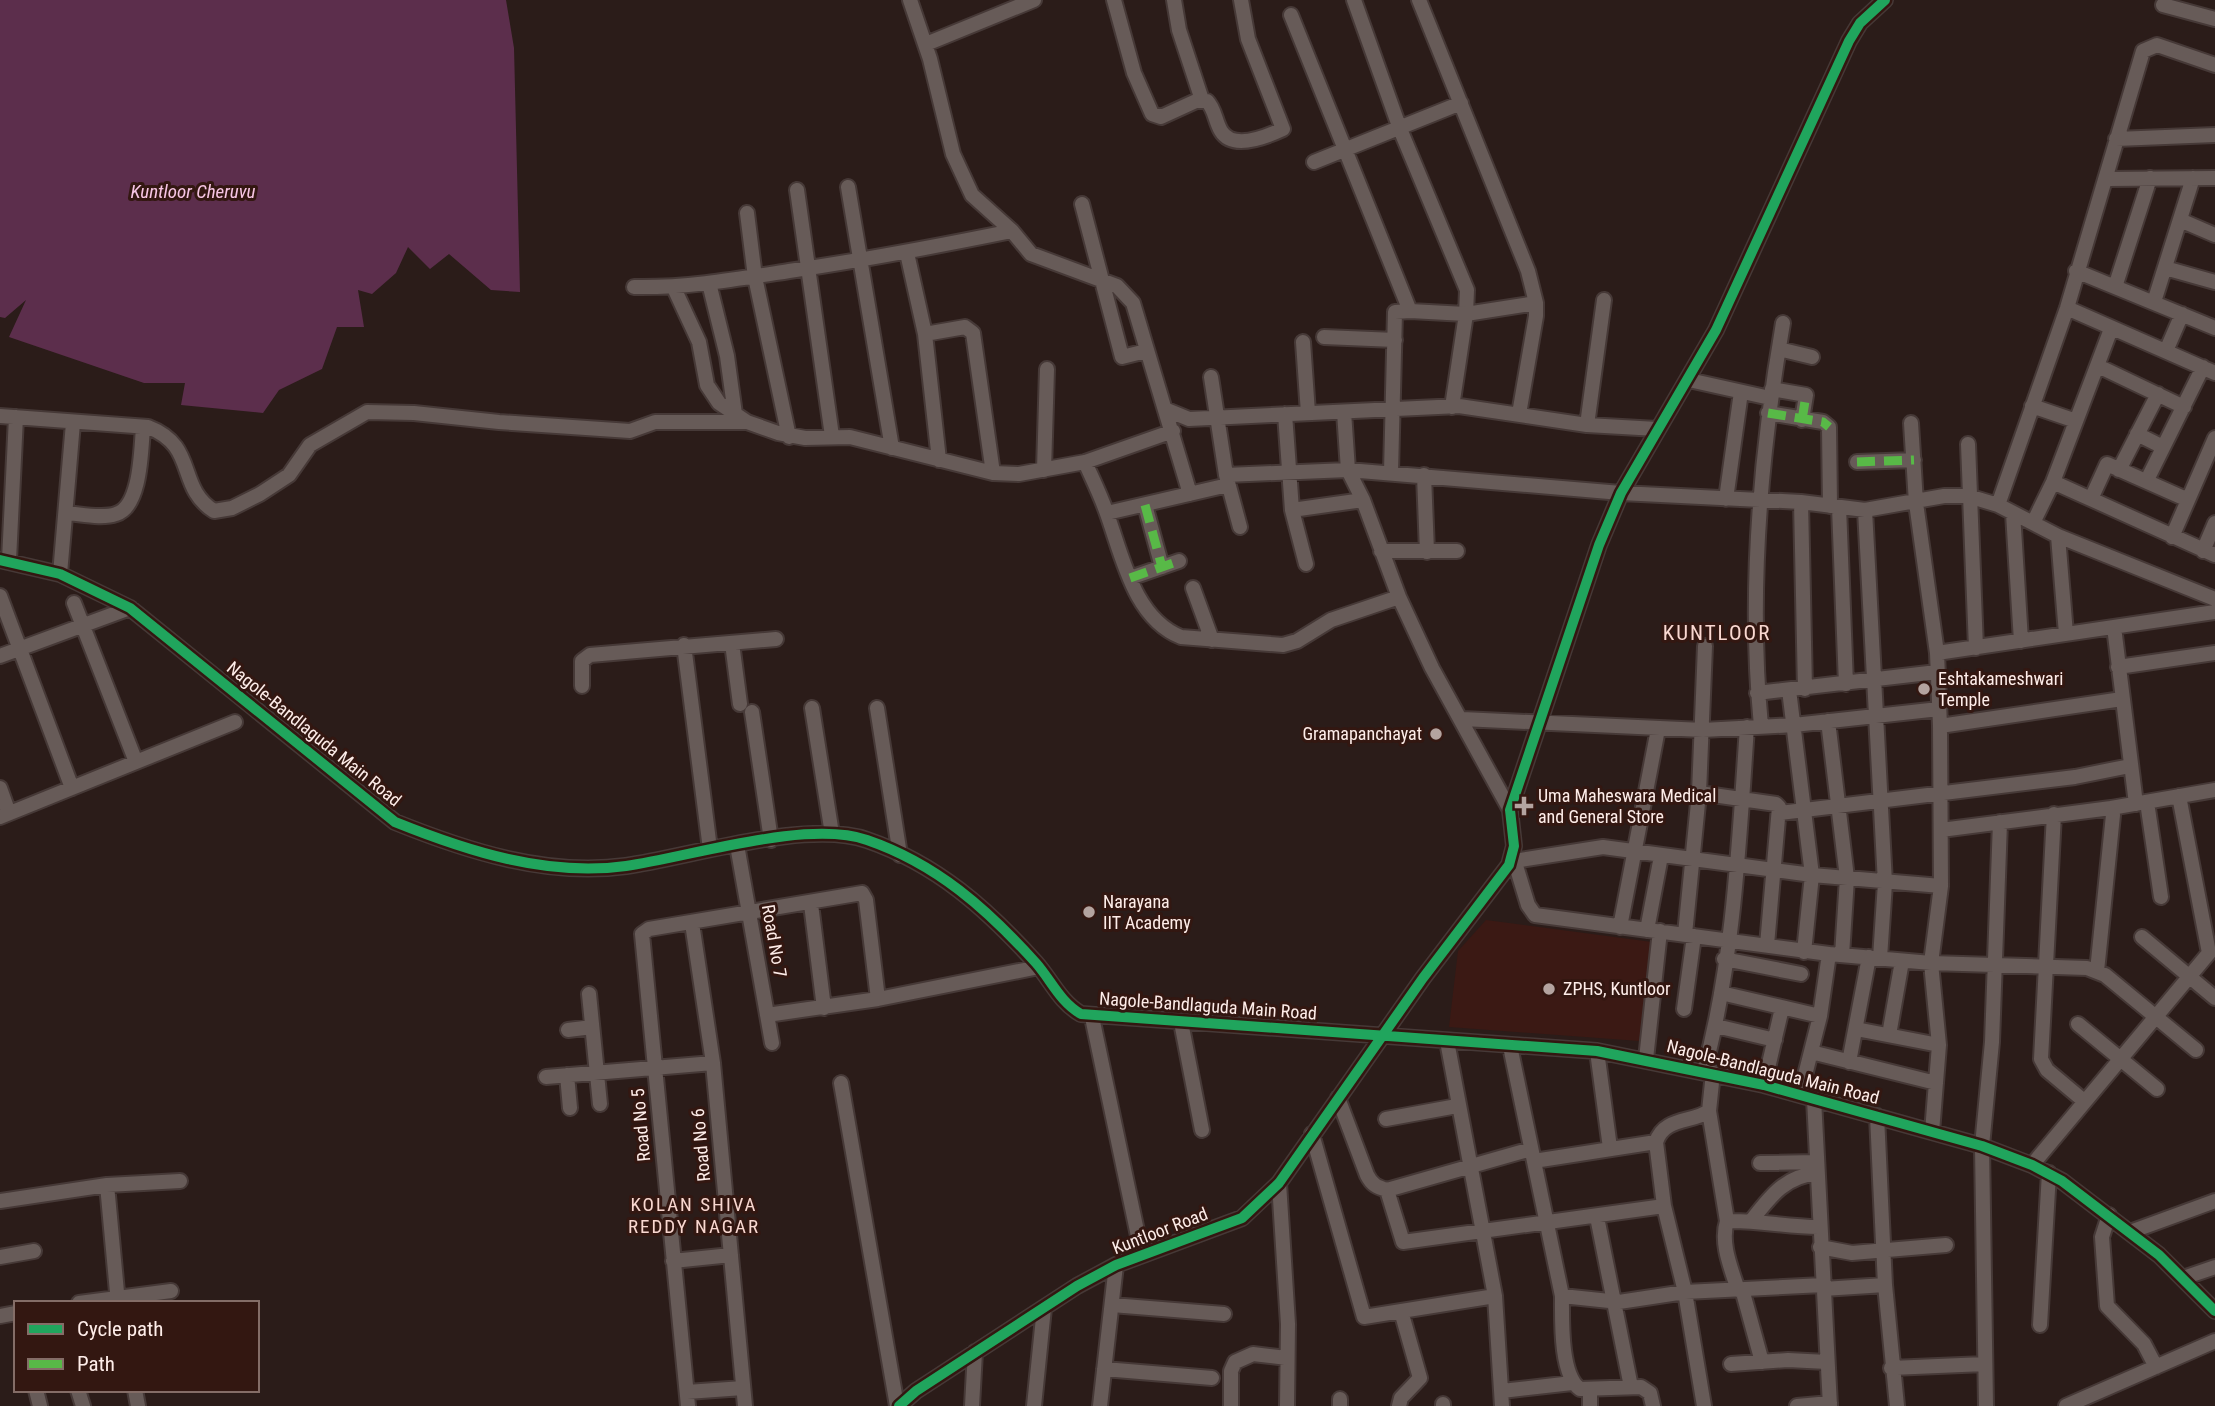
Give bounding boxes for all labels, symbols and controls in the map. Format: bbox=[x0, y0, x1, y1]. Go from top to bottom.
water label: Kuntloor Cheruvu bbox=[130, 180, 256, 203]
district label: KUNTLOOR bbox=[1663, 621, 1771, 645]
street label: Nagole-Bandlaguda Main Road bbox=[223, 657, 406, 810]
place label: Eshtakameshwari Temple bbox=[1938, 668, 2063, 710]
marker: Eshtakameshwari Temple bbox=[1916, 681, 1932, 697]
place label: Gramapanchayat bbox=[1302, 723, 1422, 744]
marker: Gramapanchayat bbox=[1428, 726, 1444, 742]
place label: Uma Maheswara Medical and General Store bbox=[1538, 785, 1716, 827]
marker: Uma Maheswara Medical and General Store bbox=[1516, 798, 1532, 814]
place label: Narayana IIT Academy bbox=[1103, 891, 1191, 933]
street label: Road No 7 bbox=[758, 903, 791, 979]
marker: Narayana IIT Academy bbox=[1081, 904, 1097, 920]
place label: ZPHS, Kuntloor bbox=[1563, 978, 1671, 999]
marker: ZPHS, Kuntloor bbox=[1541, 981, 1557, 997]
street label: Nagole-Bandlaguda Main Road bbox=[1098, 987, 1318, 1024]
street label: Nagole-Bandlaguda Main Road bbox=[1665, 1035, 1882, 1108]
street label: Road No 5 bbox=[627, 1087, 654, 1163]
street label: Road No 6 bbox=[687, 1108, 714, 1183]
district label: KOLAN SHIVA REDDY NAGAR bbox=[628, 1193, 760, 1238]
street label: Kuntloor Road bbox=[1109, 1203, 1210, 1258]
legend bbox=[14, 1301, 259, 1392]
text: Cycle path bbox=[77, 1317, 163, 1341]
text: Path bbox=[77, 1352, 115, 1376]

